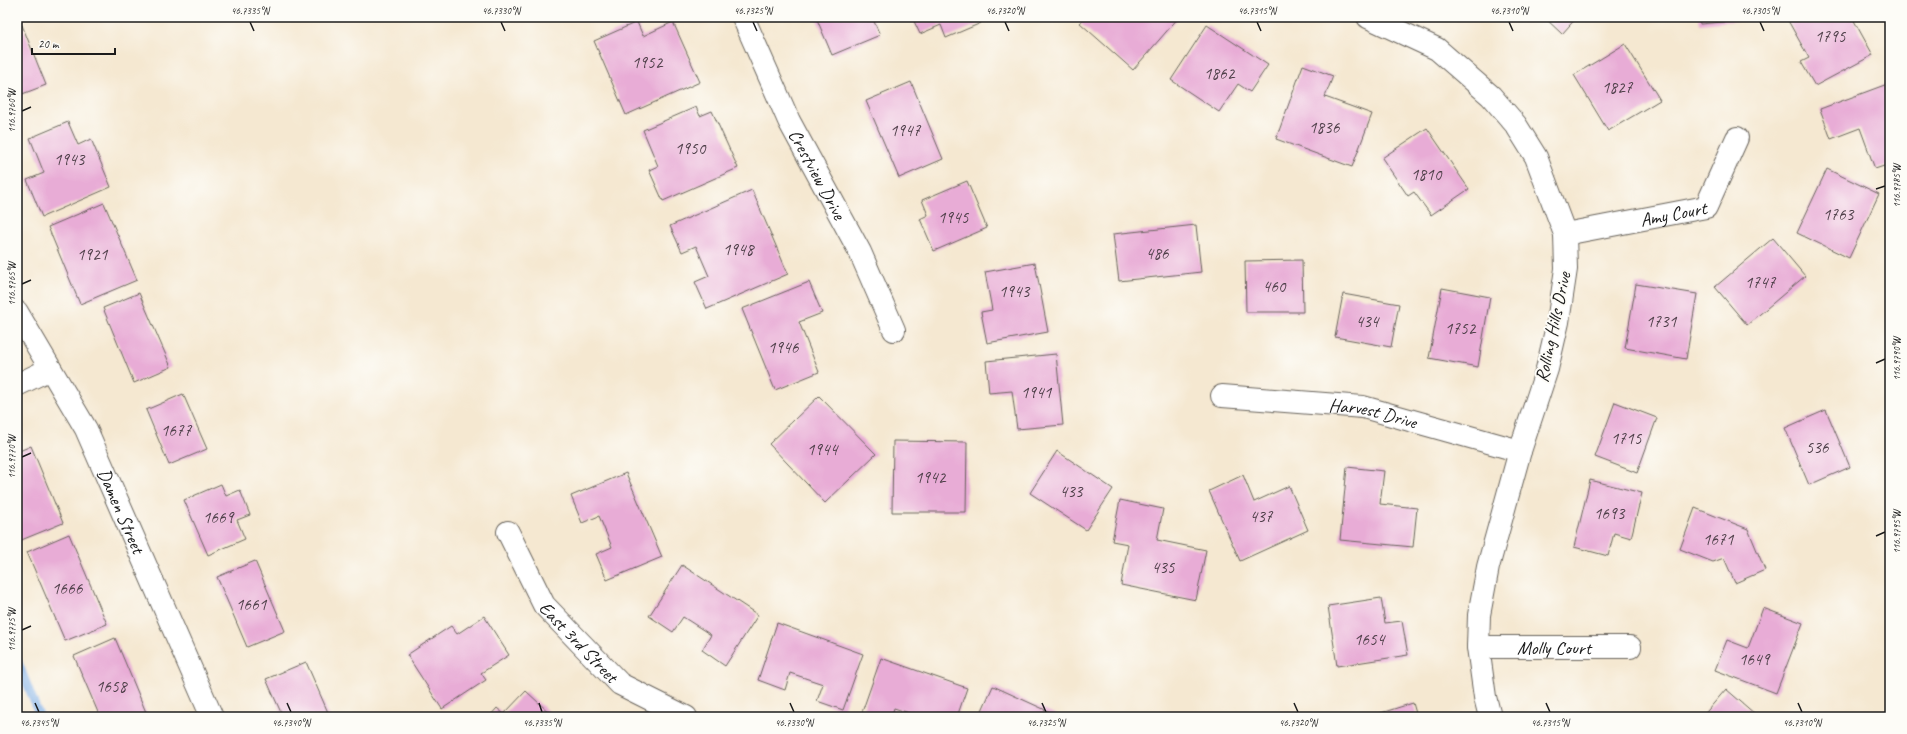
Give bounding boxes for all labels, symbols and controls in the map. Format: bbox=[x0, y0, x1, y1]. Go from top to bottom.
text: 46.7335°N bbox=[231, 4, 271, 17]
text: 46.7330°N bbox=[482, 4, 522, 17]
text: 46.7325°N bbox=[734, 4, 774, 17]
text: 46.7320°N bbox=[986, 4, 1026, 17]
text: 46.7315°N bbox=[1238, 4, 1278, 17]
text: 46.7310°N bbox=[1490, 4, 1530, 17]
text: 46.7305°N bbox=[1741, 4, 1781, 17]
house number: 1795 bbox=[1815, 26, 1847, 47]
scale bar bbox=[32, 30, 115, 56]
text: 20 m bbox=[38, 36, 60, 52]
house number: 1952 bbox=[632, 52, 664, 73]
house number: 1862 bbox=[1204, 63, 1236, 84]
house number: 1827 bbox=[1602, 77, 1634, 98]
text: 116.9760°W bbox=[5, 87, 18, 133]
house number: 1836 bbox=[1309, 117, 1341, 138]
house number: 1947 bbox=[890, 120, 922, 141]
street label: Crestview Drive bbox=[783, 125, 852, 225]
house number: 1950 bbox=[675, 138, 707, 159]
house number: 1943 bbox=[54, 149, 86, 170]
text: 116.9785°W bbox=[1890, 162, 1903, 208]
house number: 1810 bbox=[1411, 164, 1443, 185]
street label: Amy Court bbox=[1638, 196, 1710, 232]
house number: 1763 bbox=[1823, 204, 1855, 225]
house number: 1945 bbox=[938, 207, 970, 228]
house number: 1948 bbox=[723, 239, 756, 260]
house number: 486 bbox=[1146, 243, 1170, 264]
house number: 1921 bbox=[77, 244, 109, 265]
text: 116.9765°W bbox=[5, 260, 18, 306]
street label: Rolling Hills Drive bbox=[1530, 268, 1577, 385]
house number: 1747 bbox=[1745, 272, 1777, 293]
house number: 460 bbox=[1263, 276, 1287, 297]
house number: 1943 bbox=[999, 281, 1031, 302]
house number: 434 bbox=[1356, 311, 1381, 332]
house number: 1731 bbox=[1646, 311, 1678, 332]
house number: 1752 bbox=[1445, 318, 1477, 339]
text: 116.9790°W bbox=[1890, 335, 1903, 381]
house number: 1946 bbox=[768, 337, 800, 358]
house number: 1941 bbox=[1021, 382, 1053, 403]
street label: Harvest Drive bbox=[1328, 393, 1421, 435]
house number: 1677 bbox=[161, 420, 193, 441]
house number: 1715 bbox=[1611, 428, 1643, 449]
text: 116.9770°W bbox=[5, 433, 18, 479]
house number: 536 bbox=[1806, 437, 1830, 458]
house number: 1944 bbox=[807, 439, 840, 460]
street label: Damen Street bbox=[92, 465, 151, 559]
house number: 1942 bbox=[915, 467, 947, 488]
house number: 433 bbox=[1060, 481, 1084, 502]
house number: 1693 bbox=[1594, 503, 1626, 524]
house number: 437 bbox=[1250, 506, 1274, 527]
house number: 1669 bbox=[203, 507, 235, 528]
text: 116.9795°W bbox=[1890, 508, 1903, 554]
house number: 1671 bbox=[1703, 529, 1735, 550]
house number: 435 bbox=[1152, 557, 1176, 578]
house number: 1666 bbox=[52, 578, 84, 599]
house number: 1661 bbox=[236, 594, 268, 615]
street label: East 3rd Street bbox=[534, 596, 624, 689]
text: 116.9775°W bbox=[5, 606, 18, 652]
house number: 1654 bbox=[1354, 629, 1387, 650]
street label: Molly Court bbox=[1517, 636, 1593, 660]
house number: 1649 bbox=[1739, 649, 1771, 670]
house number: 1658 bbox=[96, 676, 129, 697]
text: 46.7345°N bbox=[20, 716, 60, 729]
text: 46.7340°N bbox=[272, 716, 312, 729]
text: 46.7335°N bbox=[523, 716, 563, 729]
text: 46.7330°N bbox=[775, 716, 815, 729]
text: 46.7325°N bbox=[1027, 716, 1067, 729]
text: 46.7320°N bbox=[1279, 716, 1319, 729]
text: 46.7315°N bbox=[1531, 716, 1571, 729]
text: 46.7310°N bbox=[1783, 716, 1823, 729]

